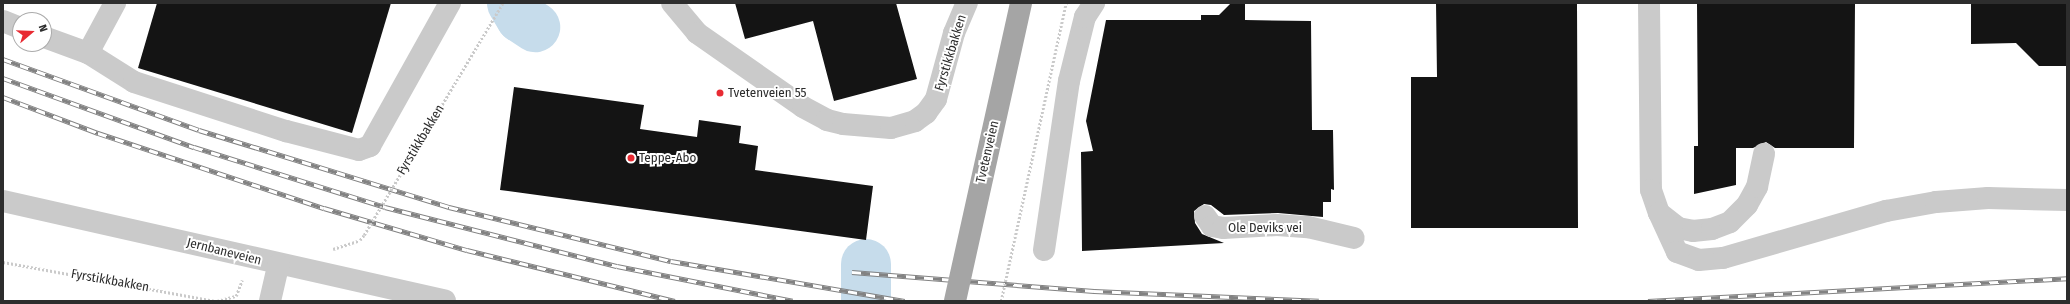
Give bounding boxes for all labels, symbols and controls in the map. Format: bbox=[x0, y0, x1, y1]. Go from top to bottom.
north arrow bbox=[12, 12, 52, 52]
street label: Fyrstikkbakken bbox=[932, 13, 970, 93]
text: N bbox=[36, 23, 50, 33]
place label: Tvetenveien 55 bbox=[728, 85, 807, 101]
marker: Tvetenveien 55 bbox=[715, 88, 725, 98]
street label: Fyrstikkbakken bbox=[394, 102, 448, 178]
street label: Tvetenveien bbox=[973, 119, 1003, 185]
place label: Teppe-Abo bbox=[639, 150, 696, 166]
marker: Teppe-Abo bbox=[626, 153, 636, 163]
street label: Ole Deviks vei bbox=[1228, 220, 1302, 236]
street label: Jernbaneveien bbox=[185, 235, 263, 269]
street label: Fyrstikkbakken bbox=[70, 266, 150, 296]

